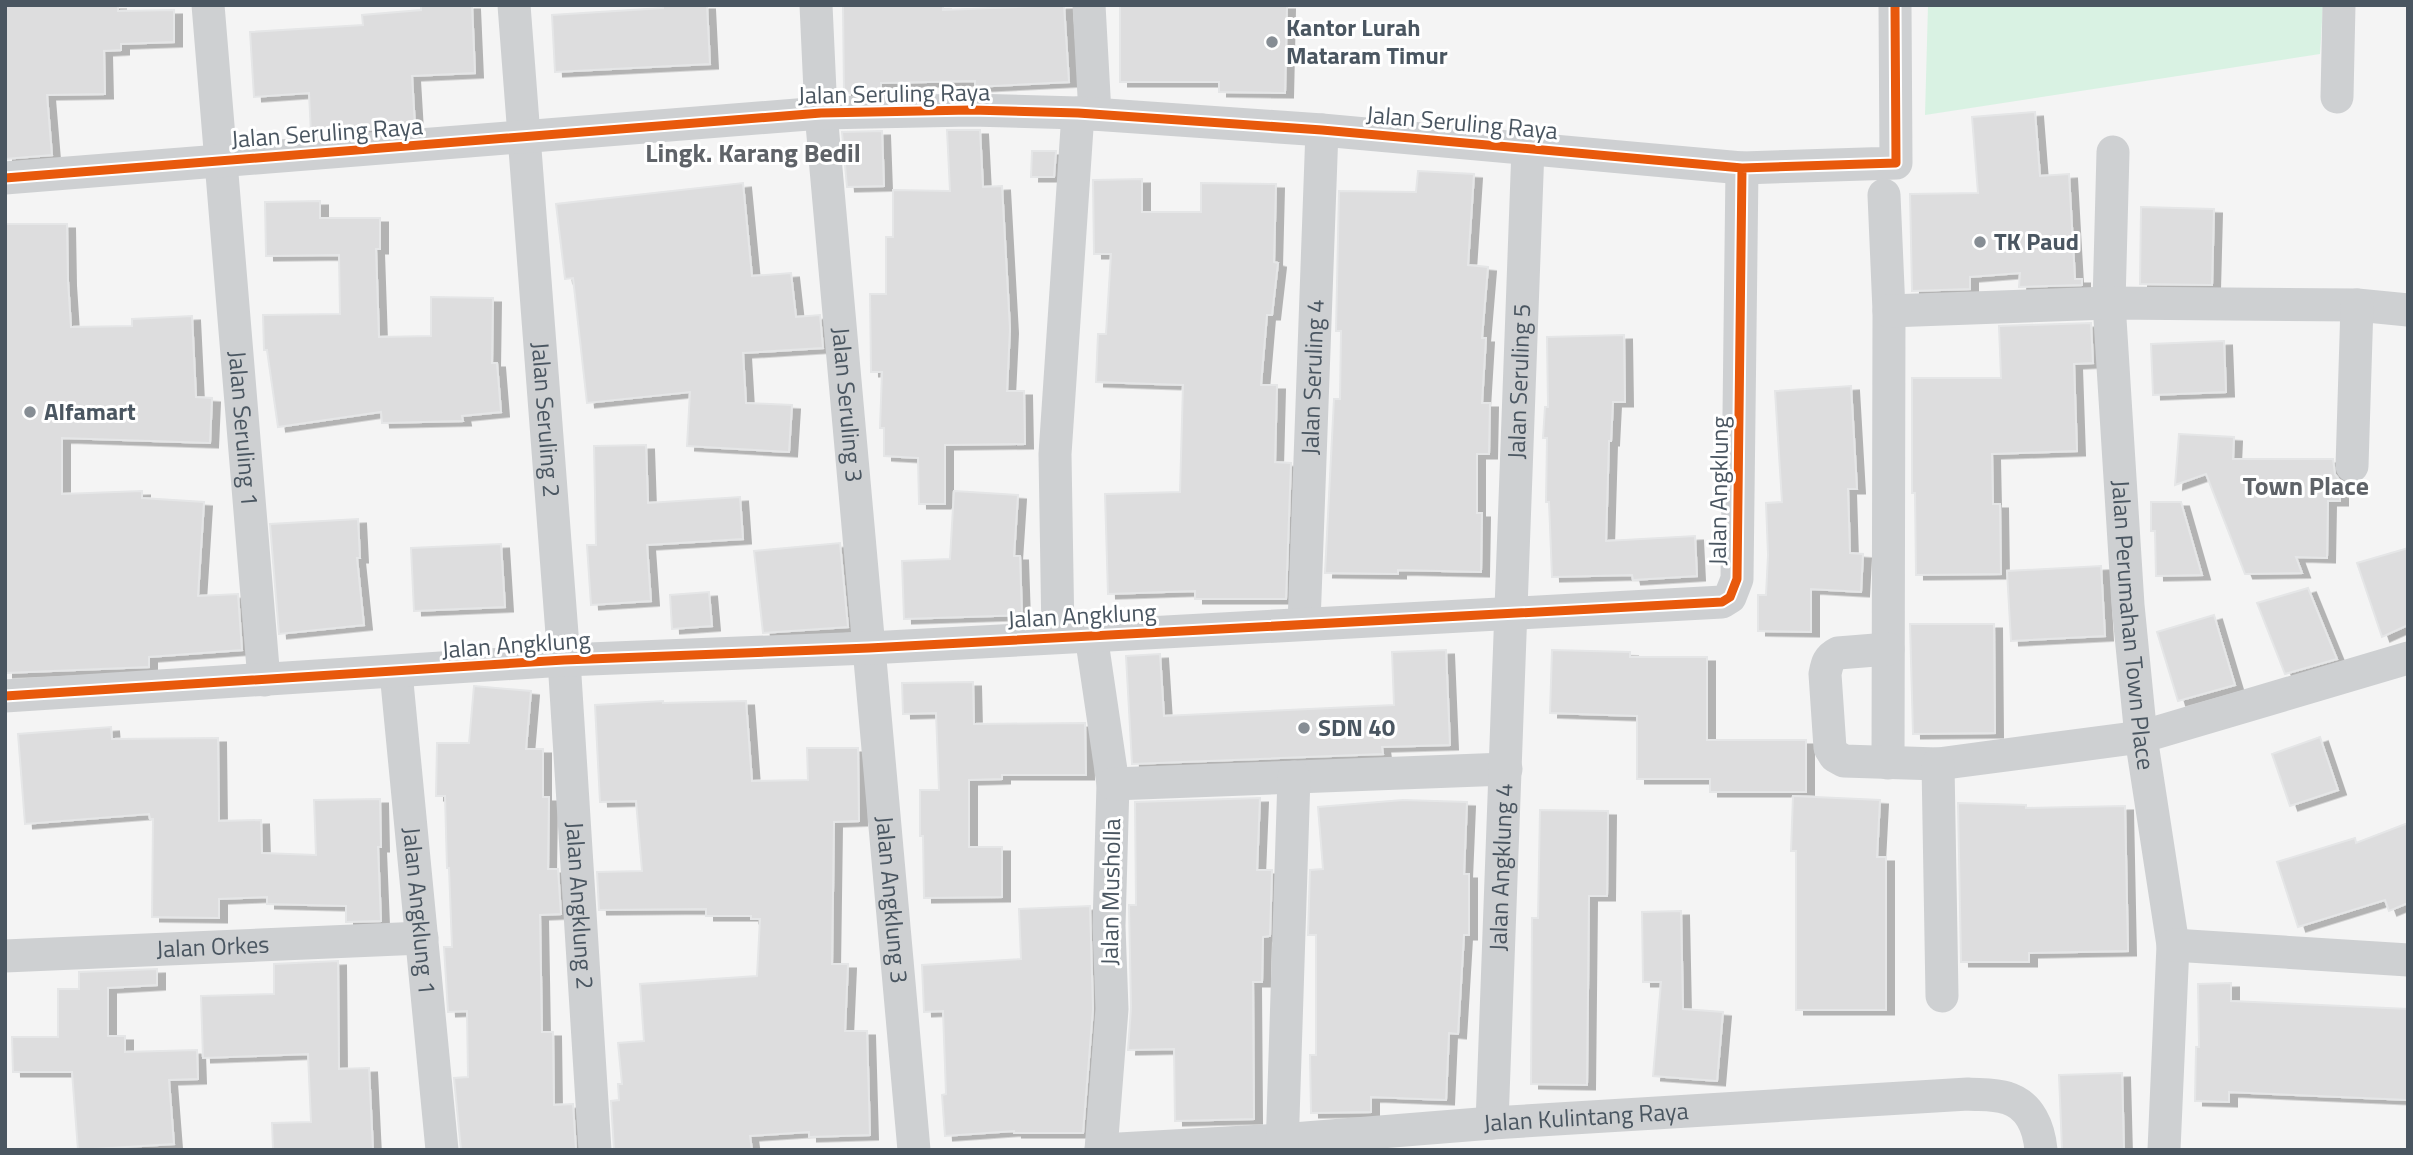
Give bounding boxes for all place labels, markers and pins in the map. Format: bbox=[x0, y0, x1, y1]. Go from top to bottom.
place label: Kantor Lurah Mataram Timur bbox=[1286, 9, 1448, 73]
marker: Kantor Lurah Mataram Timur bbox=[1264, 34, 1280, 50]
place label: TK Paud bbox=[1994, 223, 2079, 259]
marker: TK Paud bbox=[1972, 234, 1988, 250]
place label: Alfamart bbox=[44, 393, 136, 429]
marker: Alfamart bbox=[22, 404, 38, 420]
place label: SDN 40 bbox=[1318, 709, 1395, 745]
marker: SDN 40 bbox=[1296, 720, 1312, 736]

